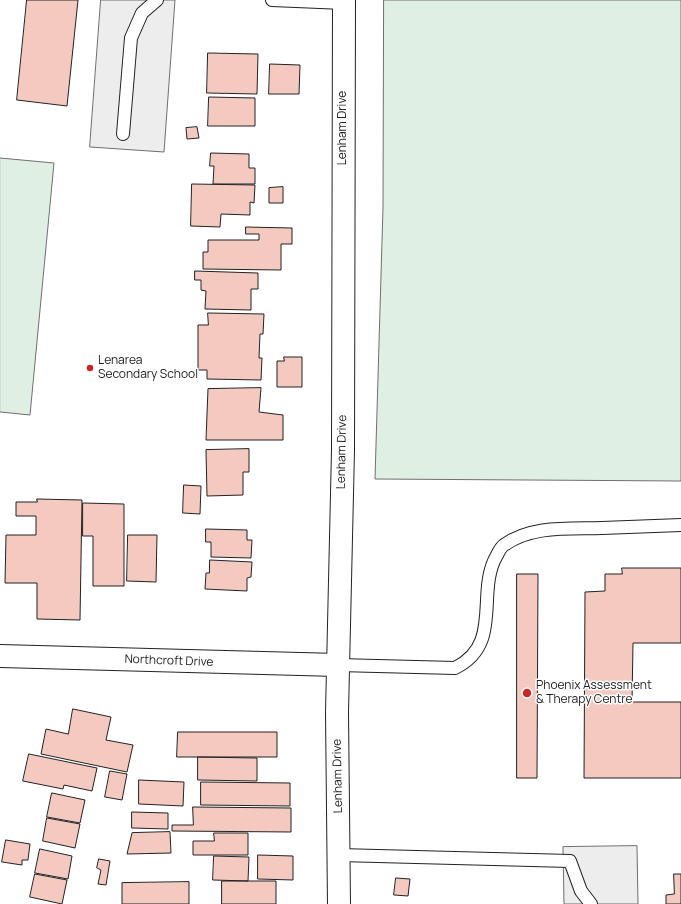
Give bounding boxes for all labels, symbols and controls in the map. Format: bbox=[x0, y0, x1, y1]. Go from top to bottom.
street label: Lenham Drive bbox=[336, 91, 350, 165]
place label: Lenarea Secondary School bbox=[98, 354, 198, 382]
marker: Lenarea Secondary School bbox=[85, 363, 95, 373]
street label: Lenham Drive bbox=[334, 415, 350, 489]
street label: Northcroft Drive bbox=[124, 652, 214, 670]
place label: Phoenix Assessment & Therapy Centre bbox=[536, 679, 652, 707]
marker: Phoenix Assessment & Therapy Centre bbox=[521, 687, 533, 699]
street label: Lenham Drive bbox=[330, 739, 346, 813]

